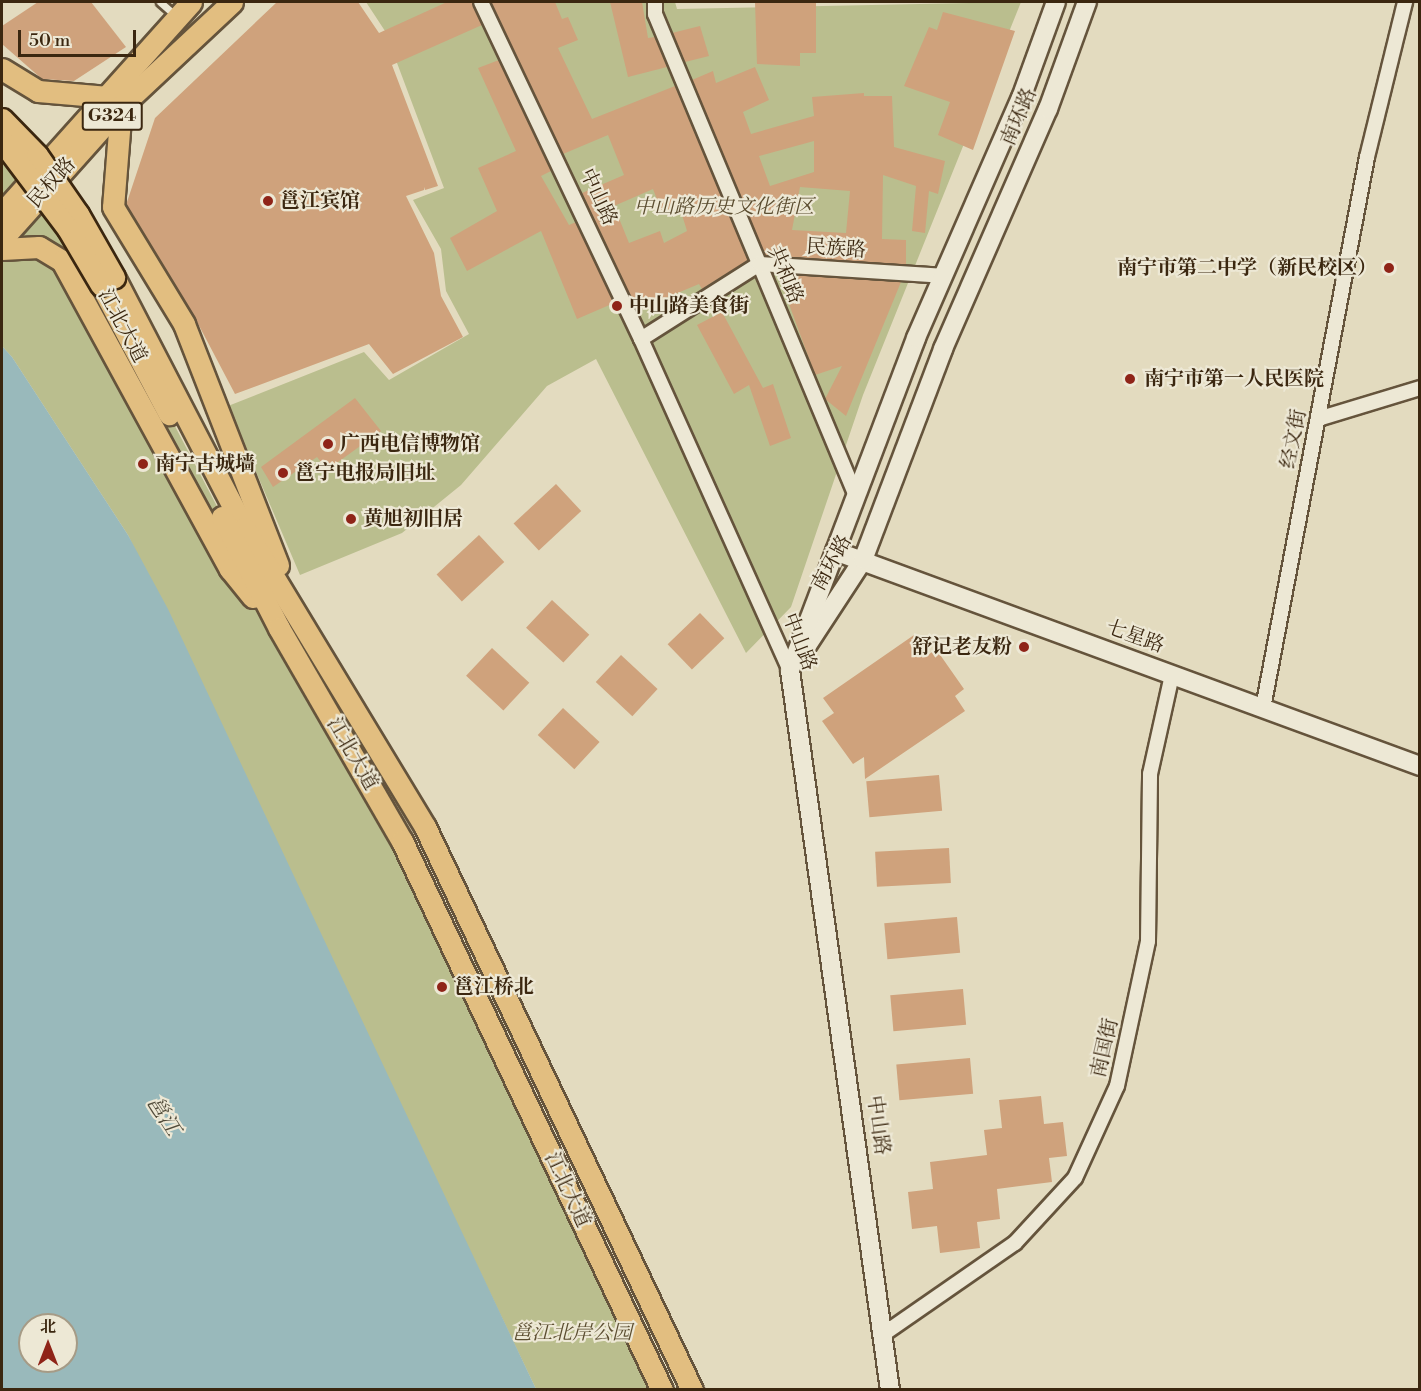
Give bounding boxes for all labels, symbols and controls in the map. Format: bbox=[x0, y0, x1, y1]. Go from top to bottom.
scale bar bbox=[21, 18, 140, 56]
text: 50 m bbox=[29, 29, 70, 52]
street label: 南环路 bbox=[996, 85, 1042, 149]
road number: G324 bbox=[80, 101, 144, 131]
street label: 民权路 bbox=[23, 153, 81, 213]
street label: 中山路 bbox=[574, 165, 622, 229]
place label: 邕江宾馆 bbox=[280, 189, 360, 213]
marker: 邕江宾馆 bbox=[261, 194, 275, 208]
park label: 中山路历史文化街区 bbox=[634, 195, 814, 219]
street label: 民族路 bbox=[805, 235, 867, 263]
street label: 共和路 bbox=[762, 243, 808, 307]
place label: 南宁市第二中学（新民校区） bbox=[1117, 256, 1377, 280]
marker: 南宁市第二中学（新民校区） bbox=[1382, 261, 1396, 275]
street label: 江北大道 bbox=[93, 285, 151, 367]
place label: 中山路美食街 bbox=[629, 294, 749, 318]
marker: 中山路美食街 bbox=[610, 299, 624, 313]
place label: 南宁市第一人民医院 bbox=[1144, 367, 1324, 391]
marker: 南宁市第一人民医院 bbox=[1121, 370, 1139, 388]
street label: 经文街 bbox=[1276, 407, 1312, 471]
place label: 广西电信博物馆 bbox=[340, 432, 480, 456]
marker: 广西电信博物馆 bbox=[321, 437, 335, 451]
place label: 南宁古城墙 bbox=[155, 452, 255, 476]
marker: 南宁古城墙 bbox=[136, 457, 150, 471]
place label: 邕宁电报局旧址 bbox=[295, 461, 435, 485]
marker: 邕宁电报局旧址 bbox=[276, 466, 290, 480]
place label: 黄旭初旧居 bbox=[363, 507, 463, 531]
marker: 黄旭初旧居 bbox=[344, 512, 358, 526]
street label: 南环路 bbox=[807, 531, 857, 595]
street label: 中山路 bbox=[777, 610, 821, 674]
street label: 七星路 bbox=[1103, 615, 1167, 659]
place label: 舒记老友粉 bbox=[912, 635, 1012, 659]
marker: 舒记老友粉 bbox=[1017, 640, 1031, 654]
street label: 江北大道 bbox=[322, 713, 382, 795]
place label: 邕江桥北 bbox=[454, 975, 534, 999]
marker: 邕江桥北 bbox=[435, 980, 449, 994]
street label: 南国街 bbox=[1087, 1016, 1123, 1080]
water label: 邕江 bbox=[141, 1092, 185, 1140]
street label: 中山路 bbox=[862, 1094, 894, 1156]
street label: 江北大道 bbox=[539, 1149, 595, 1231]
north arrow bbox=[18, 1313, 78, 1373]
text: 北 bbox=[40, 1317, 56, 1337]
park label: 邕江北岸公园 bbox=[512, 1321, 632, 1345]

